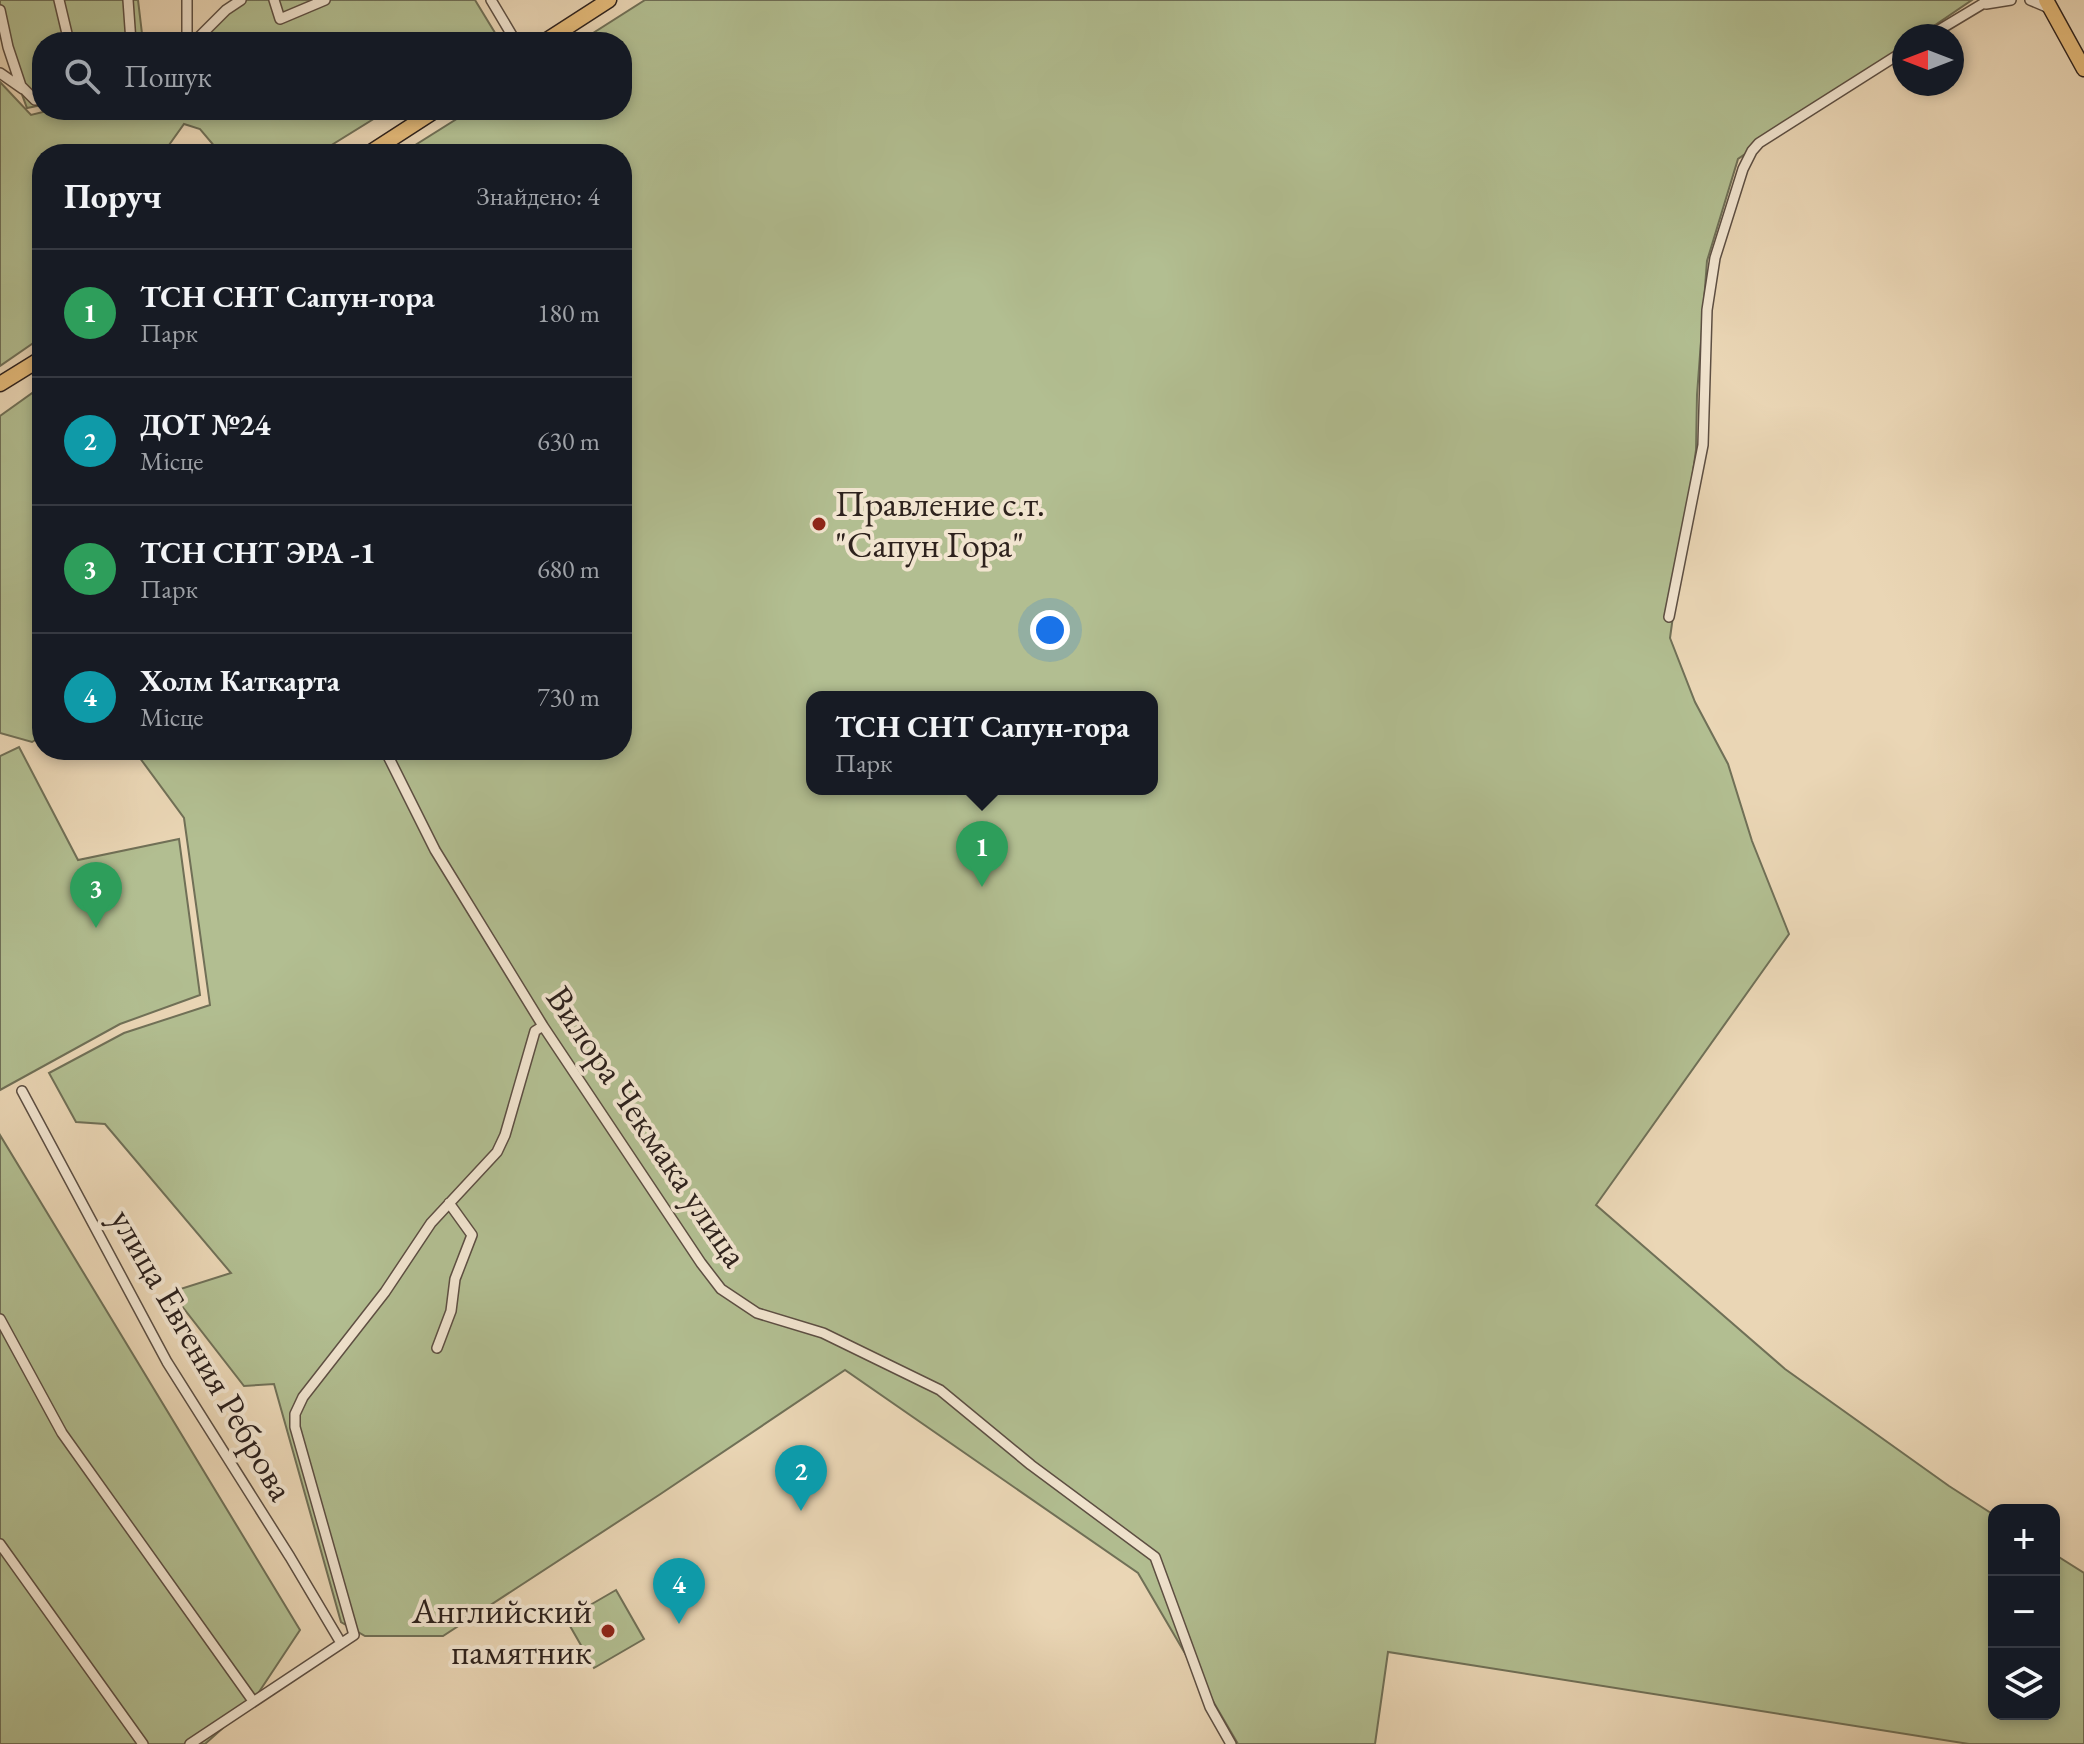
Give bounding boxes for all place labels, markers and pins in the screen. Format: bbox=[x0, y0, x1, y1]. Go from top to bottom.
place label: Правление с.т. "Сапун Гора" bbox=[835, 480, 1045, 568]
marker: Правление с.т. "Сапун Гора" bbox=[810, 515, 828, 533]
pin: 1 bbox=[956, 821, 1008, 887]
pin: 3 bbox=[70, 862, 122, 928]
pin: 2 bbox=[775, 1445, 827, 1511]
pin: 4 bbox=[653, 1558, 705, 1624]
place label: Английский памятник bbox=[411, 1587, 592, 1675]
marker: Английский памятник bbox=[599, 1622, 617, 1640]

